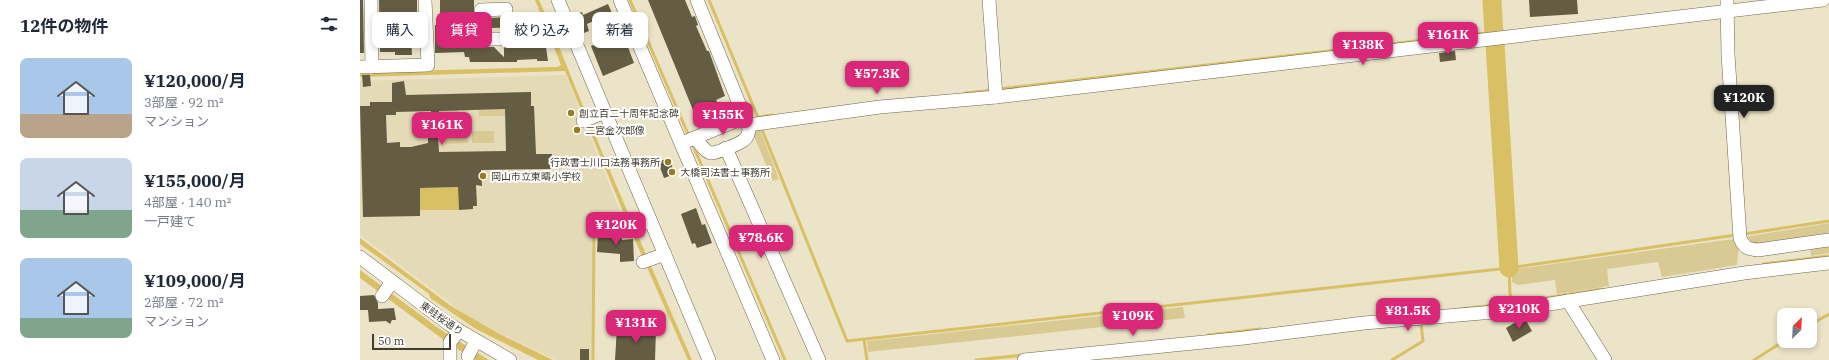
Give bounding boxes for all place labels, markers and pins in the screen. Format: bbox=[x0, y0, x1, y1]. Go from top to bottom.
pin: ¥161K bbox=[1420, 22, 1476, 56]
pin: ¥138K bbox=[1335, 32, 1391, 66]
pin: ¥57.3K bbox=[844, 61, 910, 95]
pin: ¥120K bbox=[1716, 85, 1772, 119]
pin: ¥155K bbox=[695, 102, 751, 136]
place label: 創立百二十周年記念碑 bbox=[579, 107, 679, 120]
marker: 創立百二十周年記念碑 bbox=[566, 108, 576, 118]
pin: ¥161K bbox=[414, 112, 470, 146]
place label: 二宮金次郎像 bbox=[585, 124, 645, 137]
marker: 二宮金次郎像 bbox=[572, 125, 582, 135]
place label: 行政書士川口法務事務所 bbox=[550, 156, 660, 169]
marker: 行政書士川口法務事務所 bbox=[663, 157, 673, 167]
place label: 大橋司法書士事務所 bbox=[680, 166, 770, 179]
marker: 大橋司法書士事務所 bbox=[667, 167, 677, 177]
place label: 岡山市立東疇小学校 bbox=[491, 170, 581, 183]
marker: 岡山市立東疇小学校 bbox=[478, 171, 488, 181]
pin: ¥120K bbox=[588, 212, 644, 246]
pin: ¥78.6K bbox=[728, 225, 794, 259]
pin: ¥210K bbox=[1491, 296, 1547, 330]
pin: ¥81.5K bbox=[1375, 298, 1441, 332]
pin: ¥109K bbox=[1105, 303, 1161, 337]
pin: ¥131K bbox=[608, 310, 664, 344]

